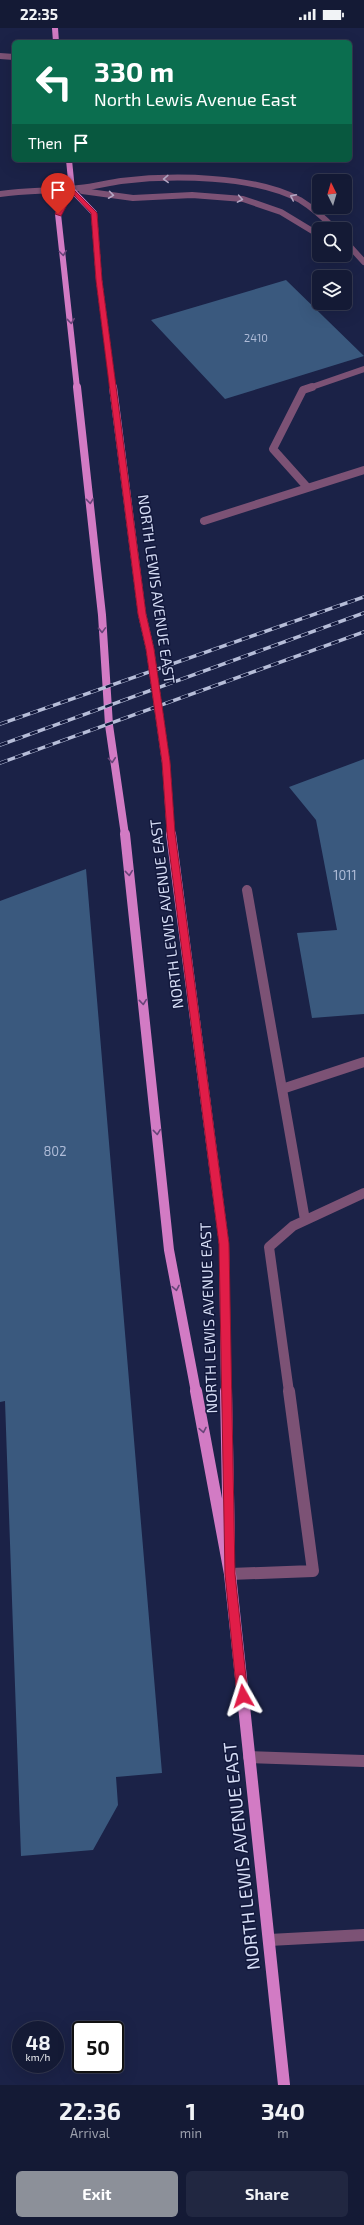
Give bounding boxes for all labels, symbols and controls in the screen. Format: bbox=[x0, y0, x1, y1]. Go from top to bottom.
text: 22:35 bbox=[20, 5, 58, 23]
text: 330 m bbox=[94, 54, 174, 88]
icon: left bbox=[28, 56, 80, 108]
text: North Lewis Avenue East bbox=[94, 88, 297, 110]
icon: arrive bbox=[70, 132, 92, 154]
text: Then bbox=[28, 134, 62, 152]
pin bbox=[41, 173, 75, 214]
north arrow bbox=[312, 174, 352, 214]
map controls bbox=[312, 174, 352, 310]
one-way arrow bbox=[163, 175, 169, 184]
icon: arrive bbox=[47, 179, 69, 201]
one-way arrow bbox=[108, 190, 114, 199]
one-way arrow bbox=[237, 194, 244, 203]
one-way arrow bbox=[290, 194, 297, 202]
button: search bbox=[312, 222, 352, 262]
one-way arrow bbox=[58, 250, 67, 256]
button: layers bbox=[312, 270, 352, 310]
one-way arrow bbox=[66, 318, 75, 324]
house number: 2410 bbox=[244, 331, 268, 344]
street label: NORTH LEWIS AVENUE EAST bbox=[135, 493, 179, 685]
one-way arrow bbox=[85, 498, 94, 504]
one-way arrow bbox=[98, 627, 107, 633]
one-way arrow bbox=[108, 756, 117, 763]
street label: NORTH LEWIS AVENUE EAST bbox=[145, 818, 187, 1010]
house number: 1011 bbox=[333, 867, 357, 883]
one-way arrow bbox=[125, 870, 134, 876]
one-way arrow bbox=[138, 999, 147, 1006]
one-way arrow bbox=[152, 1129, 161, 1135]
house number: 802 bbox=[43, 1143, 67, 1159]
street label: NORTH LEWIS AVENUE EAST bbox=[196, 1222, 220, 1414]
one-way arrow bbox=[171, 1285, 180, 1291]
one-way arrow bbox=[198, 1426, 207, 1433]
position arrow bbox=[222, 1675, 264, 1717]
street label: NORTH LEWIS AVENUE EAST bbox=[218, 1740, 264, 1971]
speed limit sign: 50 bbox=[72, 2021, 124, 2073]
text: 48 bbox=[25, 2030, 51, 2054]
text: km/h bbox=[26, 2051, 50, 2063]
text: 22:36 bbox=[59, 2096, 121, 2125]
text: 1 bbox=[186, 2096, 196, 2125]
text: 340 bbox=[261, 2096, 305, 2125]
text: Arrival bbox=[70, 2125, 110, 2141]
text: min bbox=[180, 2125, 202, 2141]
text: m bbox=[277, 2125, 289, 2141]
button: Exit bbox=[16, 2171, 178, 2217]
button: Share bbox=[186, 2171, 348, 2217]

